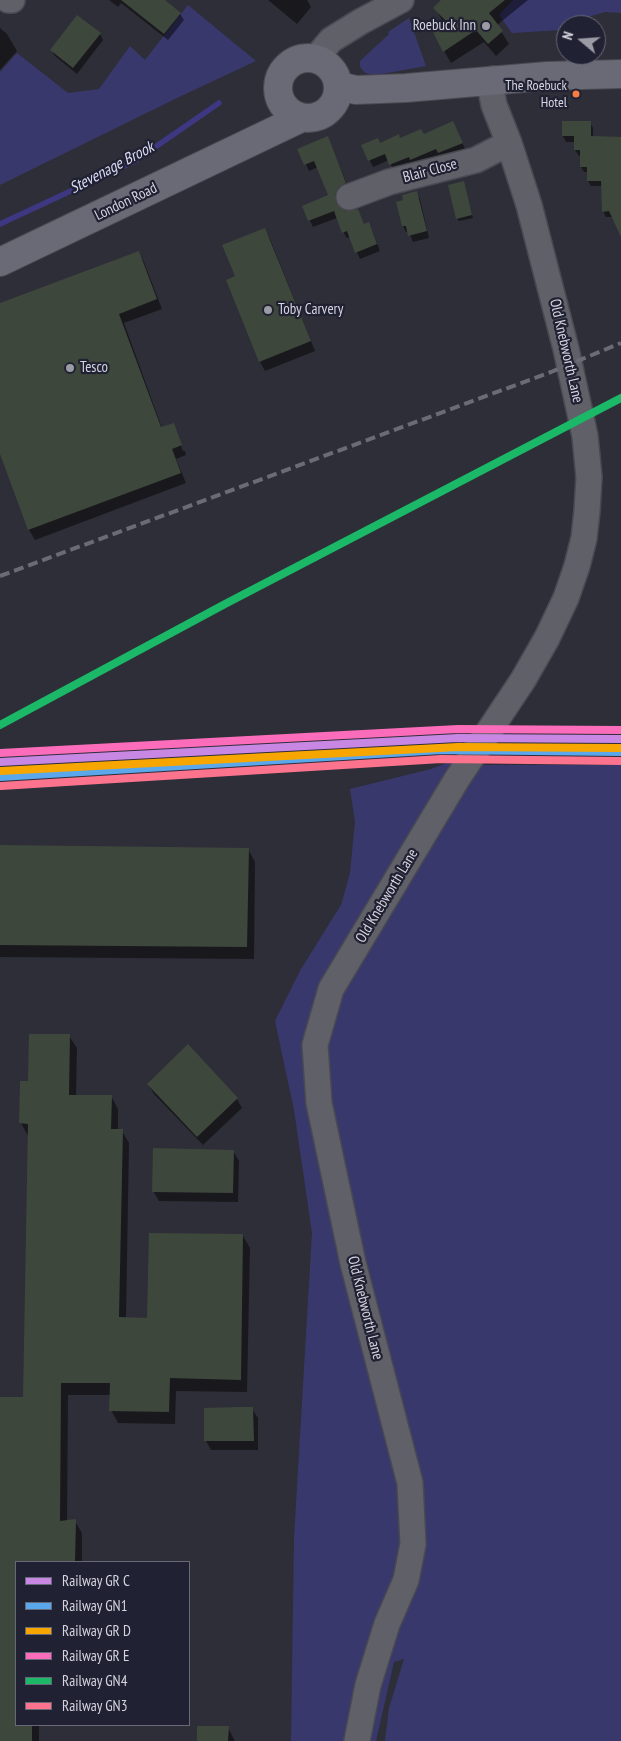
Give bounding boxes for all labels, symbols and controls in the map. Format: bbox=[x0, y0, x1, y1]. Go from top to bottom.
north arrow bbox=[556, 15, 606, 65]
place label: Roebuck Inn bbox=[413, 17, 476, 35]
marker: Roebuck Inn bbox=[480, 20, 492, 32]
text: N bbox=[558, 29, 577, 42]
place label: The Roebuck Hotel bbox=[505, 78, 567, 110]
marker: The Roebuck Hotel bbox=[571, 89, 581, 99]
water label: Stevenage Brook bbox=[67, 138, 157, 198]
street label: Blair Close bbox=[401, 155, 459, 187]
street label: London Road bbox=[92, 179, 160, 225]
street label: Old Knebworth Lane bbox=[545, 297, 587, 405]
place label: Toby Carvery bbox=[278, 301, 343, 319]
marker: Toby Carvery bbox=[262, 304, 274, 316]
place label: Tesco bbox=[80, 359, 108, 377]
marker: Tesco bbox=[64, 362, 76, 374]
street label: Old Knebworth Lane bbox=[352, 846, 422, 946]
street label: Old Knebworth Lane bbox=[343, 1254, 387, 1362]
legend bbox=[15, 1561, 190, 1726]
text: Railway GR C bbox=[62, 1571, 130, 1590]
text: Railway GN1 bbox=[62, 1596, 127, 1615]
text: Railway GR D bbox=[62, 1621, 131, 1640]
text: Railway GR E bbox=[62, 1646, 129, 1665]
text: Railway GN4 bbox=[62, 1671, 127, 1690]
text: Railway GN3 bbox=[62, 1696, 127, 1715]

